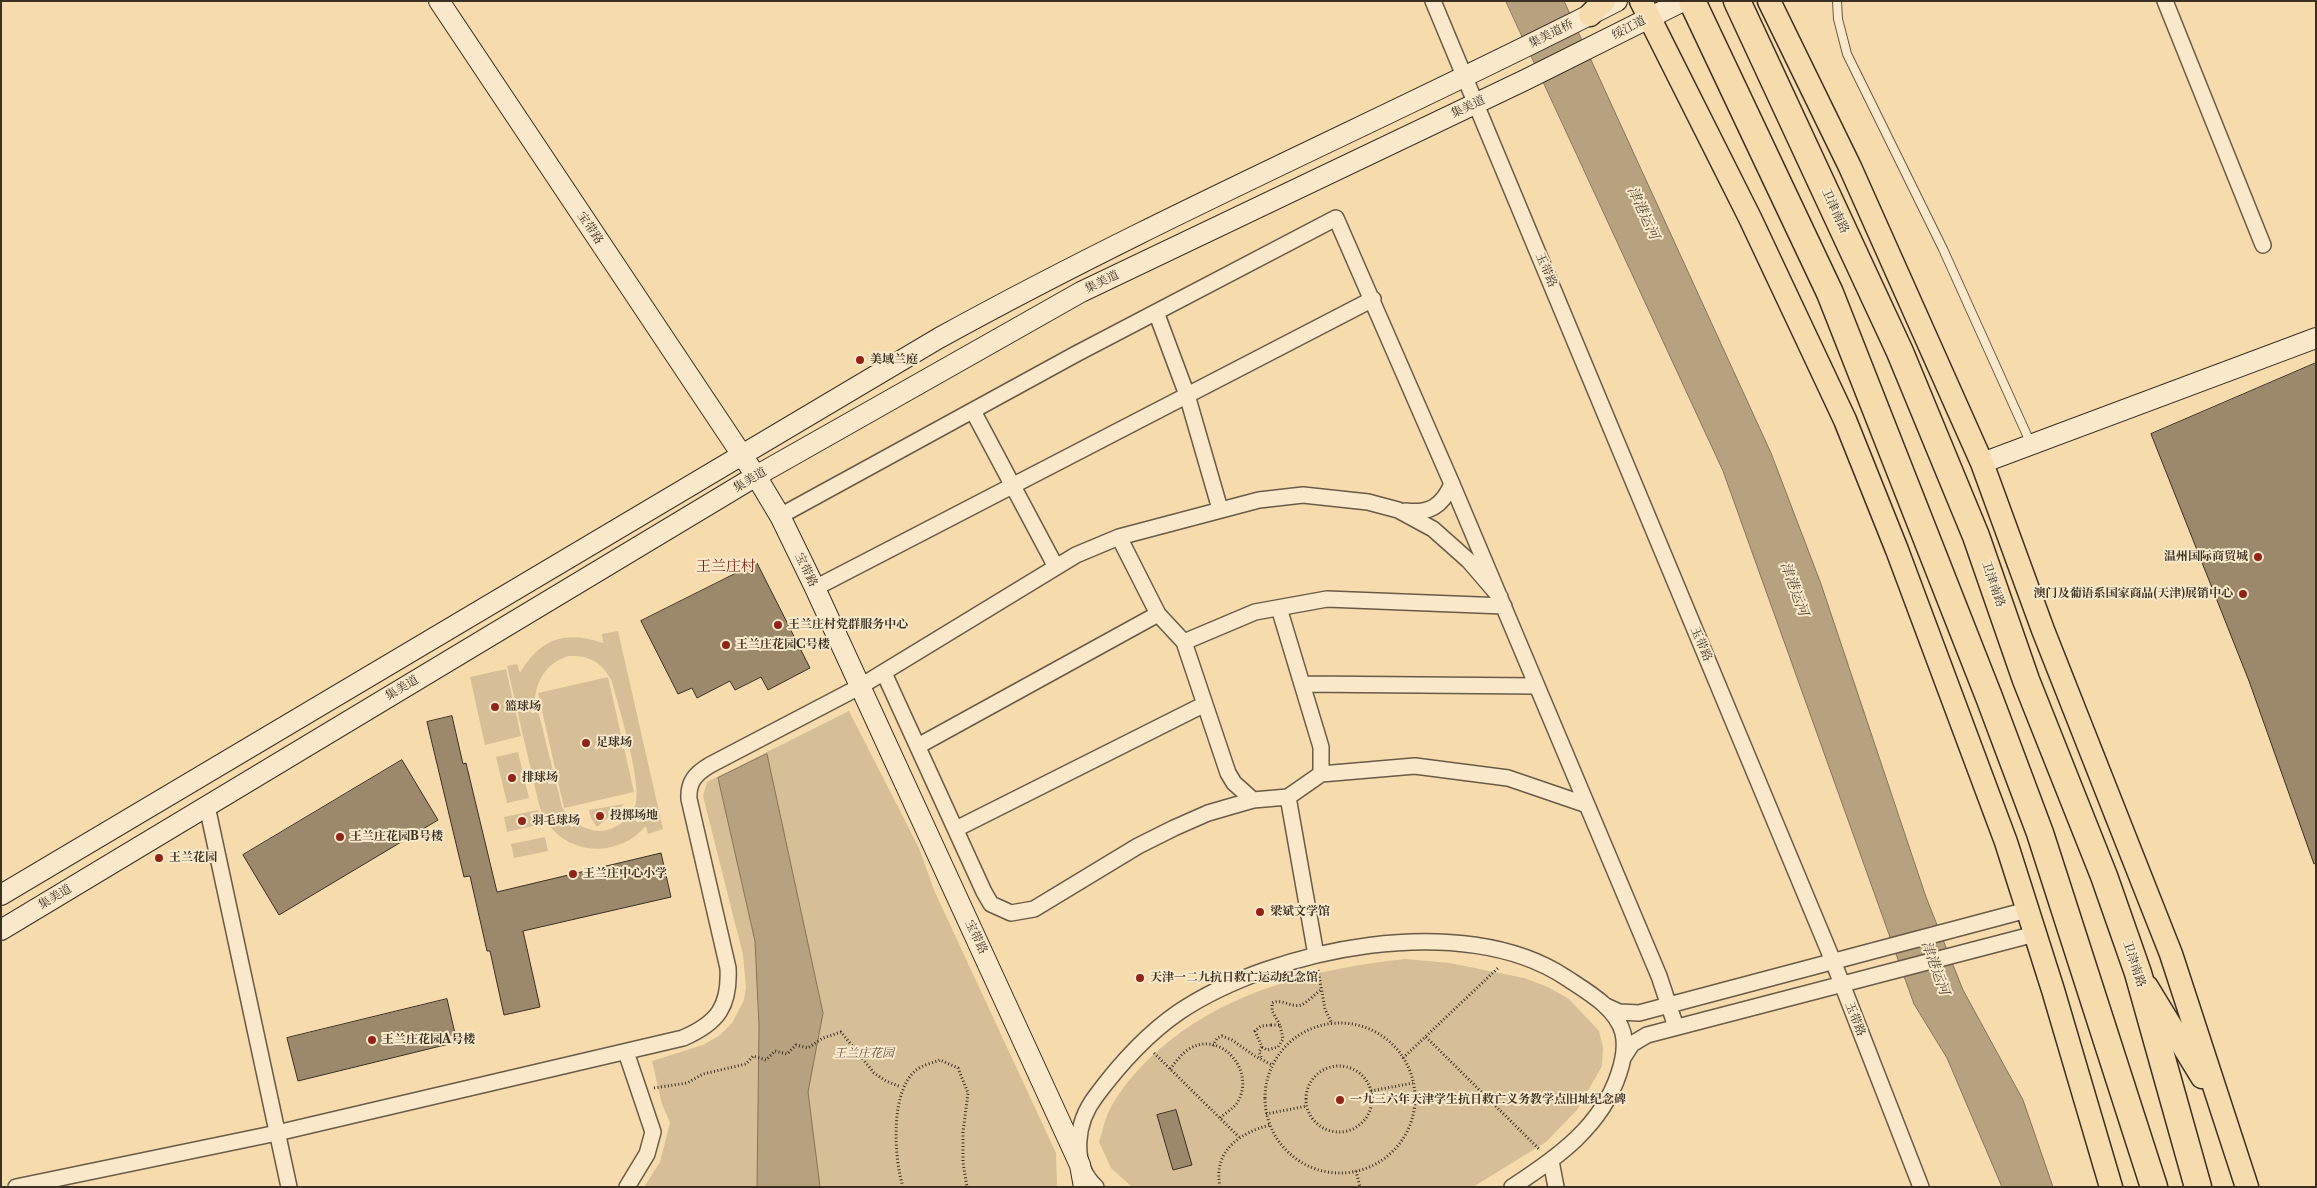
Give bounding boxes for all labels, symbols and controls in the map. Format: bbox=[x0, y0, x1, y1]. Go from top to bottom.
street label: 绥江道 bbox=[1610, 13, 1648, 43]
street label: 集美道桥 bbox=[1526, 17, 1576, 51]
street label: 集美道 bbox=[1449, 93, 1487, 121]
water label: 津港运河 bbox=[1624, 184, 1662, 242]
street label: 卫津南路 bbox=[1818, 186, 1852, 236]
street label: 宝带路 bbox=[574, 209, 606, 247]
street label: 玉带路 bbox=[1532, 251, 1560, 289]
street label: 集美道 bbox=[1083, 268, 1121, 296]
place label: 美域兰庭 bbox=[870, 353, 918, 367]
marker: 美域兰庭 bbox=[854, 354, 866, 366]
street label: 集美道 bbox=[731, 465, 769, 495]
place label: 温州国际商贸城 bbox=[2164, 550, 2248, 564]
street label: 宝带路 bbox=[792, 551, 820, 589]
marker: 温州国际商贸城 bbox=[2252, 551, 2264, 563]
district label: 王兰庄村 bbox=[696, 558, 756, 576]
street label: 卫津南路 bbox=[1978, 559, 2008, 609]
water label: 津港运河 bbox=[1777, 560, 1811, 618]
place label: 澳门及葡语系国家商品(天津)展销中心 bbox=[2034, 587, 2233, 601]
marker: 澳门及葡语系国家商品(天津)展销中心 bbox=[2237, 588, 2249, 600]
place label: 王兰庄村党群服务中心 bbox=[788, 618, 908, 632]
marker: 王兰庄村党群服务中心 bbox=[772, 619, 784, 631]
street label: 玉带路 bbox=[1687, 625, 1715, 663]
place label: 王兰庄花园C号楼 bbox=[736, 638, 830, 652]
marker: 王兰庄花园C号楼 bbox=[720, 639, 732, 651]
street label: 集美道 bbox=[383, 673, 421, 703]
place label: 篮球场 bbox=[505, 700, 541, 714]
marker: 篮球场 bbox=[489, 701, 501, 713]
place label: 足球场 bbox=[596, 736, 632, 750]
marker: 足球场 bbox=[580, 737, 592, 749]
place label: 排球场 bbox=[522, 771, 558, 785]
marker: 排球场 bbox=[506, 772, 518, 784]
place label: 投掷场地 bbox=[610, 809, 658, 823]
marker: 投掷场地 bbox=[594, 810, 606, 822]
place label: 羽毛球场 bbox=[532, 814, 580, 828]
marker: 羽毛球场 bbox=[516, 815, 528, 827]
place label: 王兰庄花园B号楼 bbox=[350, 830, 443, 844]
marker: 王兰庄花园B号楼 bbox=[334, 831, 346, 843]
place label: 王兰花园 bbox=[169, 851, 217, 865]
marker: 王兰花园 bbox=[153, 852, 165, 864]
place label: 王兰庄中心小学 bbox=[583, 867, 667, 881]
marker: 王兰庄中心小学 bbox=[567, 868, 579, 880]
street label: 集美道 bbox=[36, 882, 74, 912]
place label: 梁斌文学馆 bbox=[1270, 905, 1330, 919]
marker: 梁斌文学馆 bbox=[1254, 906, 1266, 918]
street label: 宝带路 bbox=[962, 918, 990, 956]
water label: 津港运河 bbox=[1918, 939, 1952, 997]
street label: 卫津南路 bbox=[2120, 939, 2148, 989]
place label: 天津一二九抗日救亡运动纪念馆 bbox=[1150, 971, 1318, 985]
marker: 天津一二九抗日救亡运动纪念馆 bbox=[1134, 972, 1146, 984]
street label: 玉带路 bbox=[1842, 1000, 1868, 1038]
place label: 王兰庄花园A号楼 bbox=[382, 1033, 475, 1047]
marker: 王兰庄花园A号楼 bbox=[366, 1034, 378, 1046]
park label: 王兰庄花园 bbox=[834, 1047, 894, 1061]
place label: 一九三六年天津学生抗日救亡义务教学点旧址纪念碑 bbox=[1350, 1093, 1626, 1107]
marker: 一九三六年天津学生抗日救亡义务教学点旧址纪念碑 bbox=[1334, 1094, 1346, 1106]

